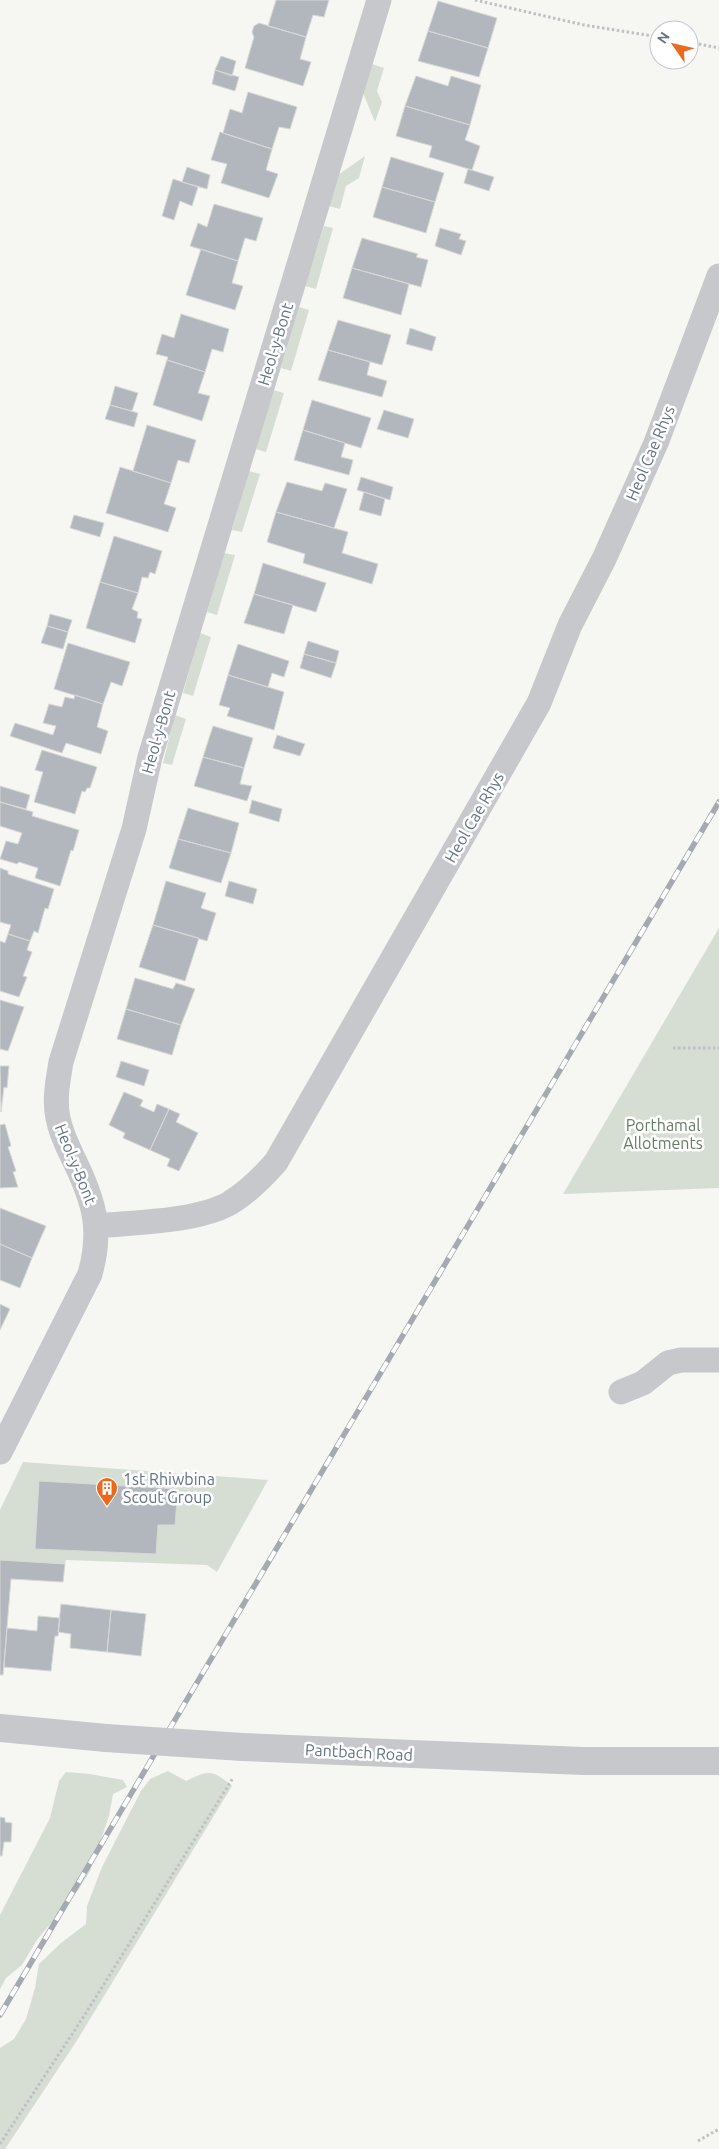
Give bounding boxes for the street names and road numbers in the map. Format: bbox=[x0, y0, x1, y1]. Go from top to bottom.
street label: Heol-y-Bont bbox=[254, 300, 296, 387]
street label: Heol Cae Rhys bbox=[622, 403, 678, 503]
street label: Heol-y-Bont bbox=[138, 688, 179, 776]
street label: Heol Cae Rhys bbox=[441, 769, 507, 865]
street label: Heol-y-Bont bbox=[52, 1121, 101, 1208]
street label: Pantbach Road bbox=[305, 1740, 413, 1764]

